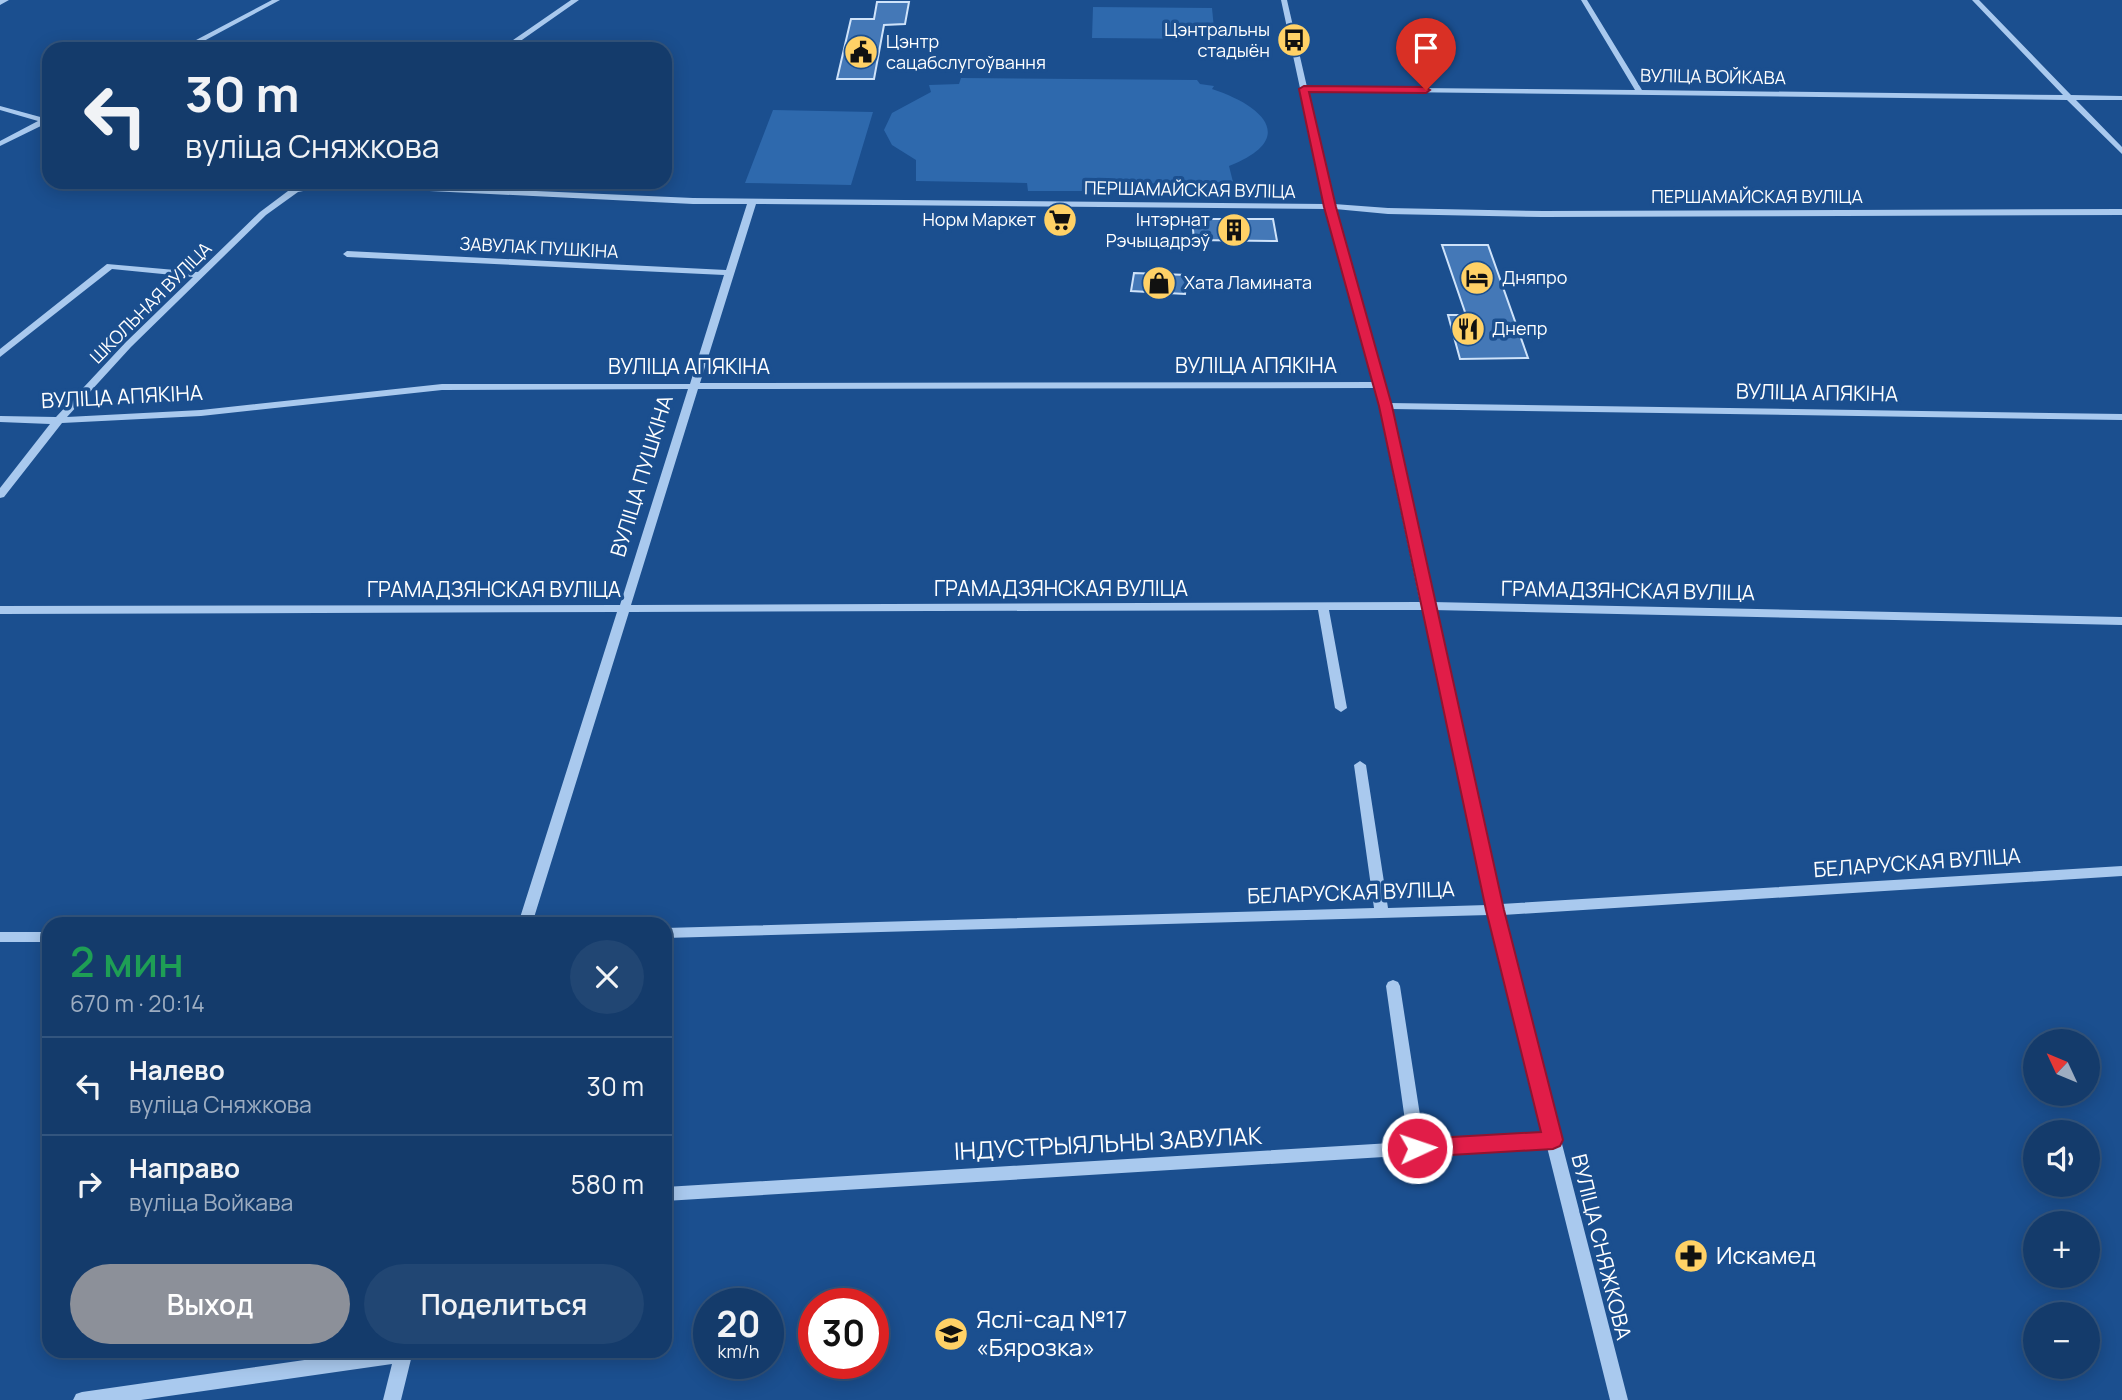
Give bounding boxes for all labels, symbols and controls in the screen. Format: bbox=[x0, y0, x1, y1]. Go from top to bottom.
place label: Цэнтральны стадыён bbox=[1164, 17, 1270, 62]
pin bbox=[1396, 18, 1456, 90]
bus stop icon: Цэнтральны стадыён bbox=[1275, 21, 1313, 59]
place label: Цэнтр сацабслугоўвання bbox=[886, 29, 1046, 74]
icon: arrive bbox=[1407, 29, 1445, 67]
public building icon: Цэнтр сацабслугоўвання bbox=[842, 33, 880, 71]
text: 30 m bbox=[185, 60, 300, 127]
street label: ВУЛІЦА ВОЙКАВА bbox=[1640, 63, 1787, 89]
icon: left bbox=[70, 70, 161, 161]
text: вуліца Сняжкова bbox=[185, 124, 439, 168]
street label: ПЕРШАМАЙСКАЯ ВУЛІЦА bbox=[1084, 175, 1297, 203]
street label: ПЕРШАМАЙСКАЯ ВУЛІЦА bbox=[1651, 184, 1863, 208]
supermarket icon: Норм Маркет bbox=[1041, 201, 1079, 239]
place label: Норм Маркет bbox=[922, 207, 1036, 231]
place label: Інтэрнат Рэчыцадрэў bbox=[1106, 207, 1210, 252]
building icon: Інтэрнат Рэчыцадрэў bbox=[1215, 211, 1253, 249]
street label: ЗАВУЛАК ПУШКІНА bbox=[459, 231, 620, 263]
street label: ШКОЛЬНАЯ ВУЛІЦА bbox=[84, 236, 217, 368]
hotel icon: Дняпро bbox=[1458, 259, 1496, 297]
shop icon: Хата Ламината bbox=[1140, 264, 1178, 302]
place label: Дняпро bbox=[1502, 265, 1567, 289]
place label: Хата Ламината bbox=[1184, 270, 1312, 294]
restaurant icon: Днепр bbox=[1449, 310, 1487, 348]
place label: Днепр bbox=[1492, 316, 1547, 340]
street label: ВУЛІЦА АПЯКІНА bbox=[1175, 351, 1337, 379]
street label: ВУЛІЦА АПЯКІНА bbox=[608, 352, 770, 380]
street label: ВУЛІЦА АПЯКІНА bbox=[1736, 377, 1898, 407]
street label: ВУЛІЦА АПЯКІНА bbox=[40, 378, 204, 414]
street label: ВУЛІЦА ПУШКІНА bbox=[603, 391, 679, 560]
street label: ГРАМАДЗЯНСКАЯ ВУЛІЦА bbox=[934, 574, 1188, 602]
street label: ГРАМАДЗЯНСКАЯ ВУЛІЦА bbox=[1501, 574, 1755, 606]
street label: ГРАМАДЗЯНСКАЯ ВУЛІЦА bbox=[367, 575, 621, 603]
street label: БЕЛАРУСКАЯ ВУЛІЦА bbox=[1812, 841, 2021, 883]
street label: БЕЛАРУСКАЯ ВУЛІЦА bbox=[1247, 874, 1455, 910]
text: 2 мин bbox=[70, 932, 184, 990]
button: close bbox=[570, 940, 644, 1014]
text: 670 m · 20:14 bbox=[70, 987, 205, 1019]
north arrow bbox=[2023, 1029, 2100, 1106]
map controls bbox=[2023, 1029, 2100, 1379]
text: Налево bbox=[129, 1052, 225, 1088]
icon: left bbox=[70, 1067, 108, 1105]
text: 30 m bbox=[587, 1068, 644, 1104]
text: вуліца Сняжкова bbox=[129, 1088, 312, 1120]
position arrow bbox=[1380, 1111, 1454, 1185]
street label: ІНДУСТРЫЯЛЬНЫ ЗАВУЛАК bbox=[953, 1118, 1264, 1167]
button: sound bbox=[2023, 1120, 2100, 1197]
text: Направо bbox=[129, 1150, 240, 1186]
street label: ВУЛІЦА СНЯЖКОВА bbox=[1565, 1151, 1639, 1343]
icon: right bbox=[70, 1165, 108, 1203]
text: 580 m bbox=[571, 1166, 644, 1202]
text: вуліца Войкава bbox=[129, 1186, 293, 1218]
button: + bbox=[2023, 1211, 2100, 1288]
pharmacy icon: Искамед bbox=[1672, 1237, 1710, 1275]
place label: Искамед bbox=[1716, 1238, 1816, 1271]
button: Выход bbox=[70, 1264, 350, 1344]
button: Поделиться bbox=[364, 1264, 644, 1344]
speed limit sign: 30 bbox=[798, 1288, 889, 1379]
text: 20 bbox=[717, 1300, 760, 1348]
place label: Яслі-сад №17 «Бярозка» bbox=[976, 1302, 1127, 1363]
button: − bbox=[2023, 1302, 2100, 1379]
school or university icon: Яслі-сад №17 «Бярозка» bbox=[932, 1315, 970, 1353]
text: km/h bbox=[718, 1339, 759, 1363]

